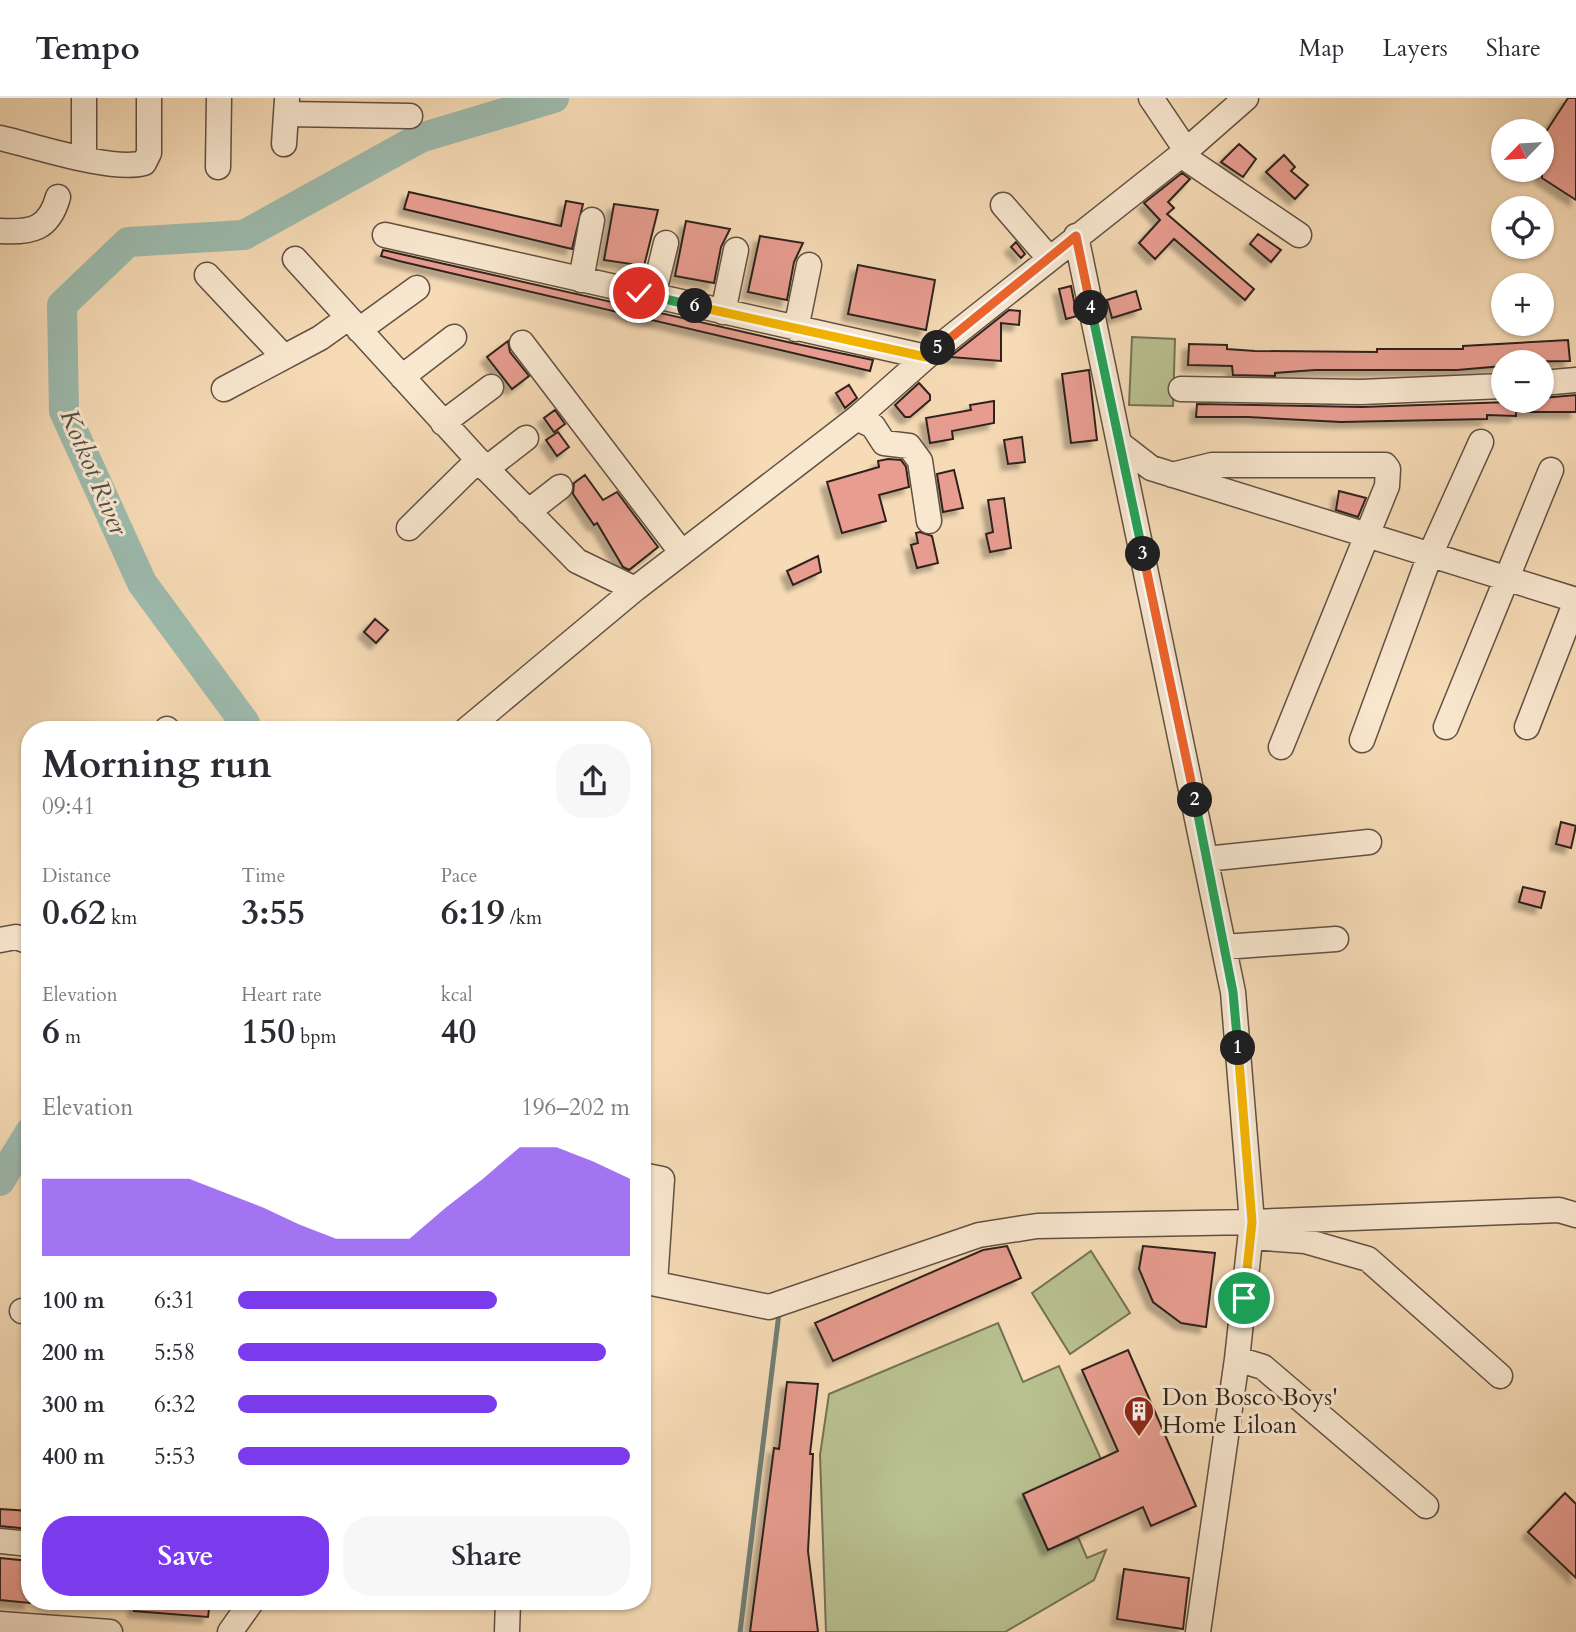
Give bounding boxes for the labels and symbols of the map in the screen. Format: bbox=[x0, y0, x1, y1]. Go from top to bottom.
north arrow bbox=[1491, 119, 1554, 182]
pin bbox=[609, 263, 669, 323]
pin: 6 bbox=[678, 288, 712, 324]
pin: 4 bbox=[1074, 290, 1108, 326]
pin: 5 bbox=[920, 330, 956, 366]
water label: Kotkot River bbox=[52, 404, 137, 542]
pin: 3 bbox=[1126, 536, 1160, 572]
pin: 2 bbox=[1178, 782, 1212, 818]
pin: 1 bbox=[1220, 1030, 1256, 1066]
pin bbox=[1214, 1268, 1274, 1328]
place label: Don Bosco Boys' Home Liloan bbox=[1162, 1381, 1338, 1442]
building icon: Don Bosco Boys' Home Liloan bbox=[1122, 1394, 1156, 1438]

